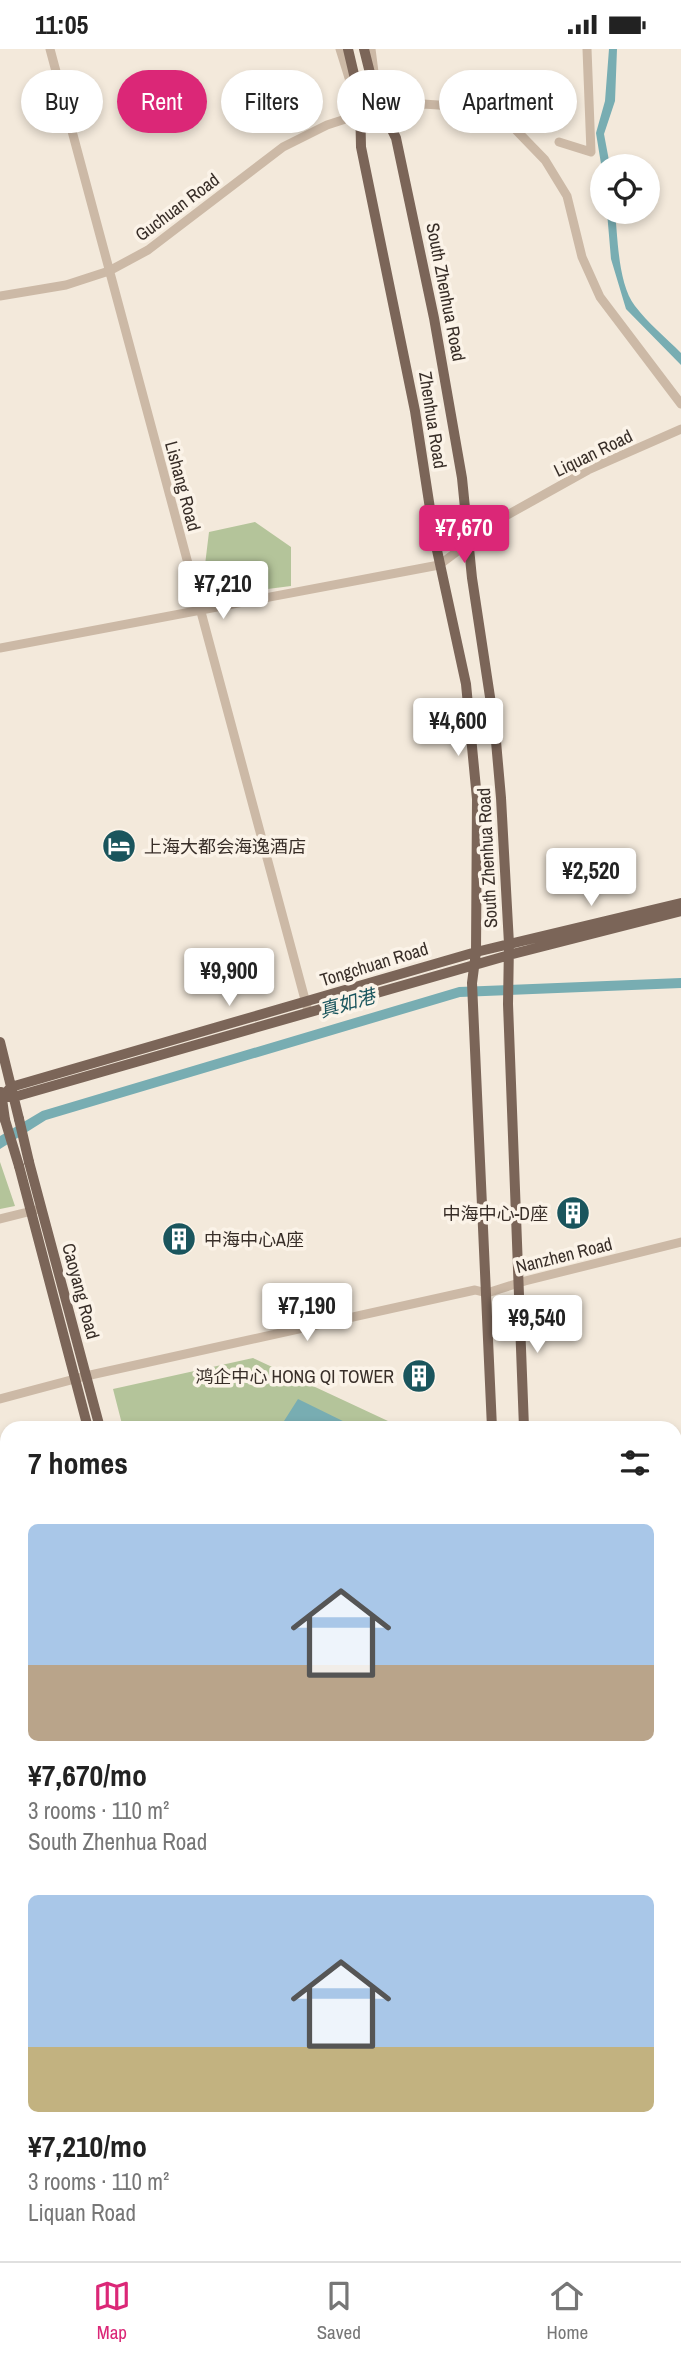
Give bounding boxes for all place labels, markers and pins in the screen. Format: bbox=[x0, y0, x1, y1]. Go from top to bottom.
pin: ¥7,670 bbox=[407, 505, 521, 565]
pin: ¥7,210 bbox=[166, 561, 280, 621]
pin: ¥4,600 bbox=[401, 699, 515, 758]
hotel icon: 上海大都会海逸酒店 bbox=[100, 827, 138, 865]
place label: 上海大都会海逸酒店 bbox=[144, 834, 306, 859]
pin: ¥2,520 bbox=[534, 849, 648, 908]
pin: ¥9,900 bbox=[172, 949, 286, 1008]
building icon: 中海中心-D座 bbox=[554, 1194, 592, 1232]
place label: 中海中心-D座 bbox=[442, 1201, 548, 1226]
building icon: 中海中心A座 bbox=[160, 1220, 198, 1258]
place label: 中海中心A座 bbox=[204, 1227, 304, 1252]
pin: ¥7,190 bbox=[250, 1283, 364, 1343]
pin: ¥9,540 bbox=[480, 1295, 594, 1355]
building icon: 鸿企中心 HONG QI TOWER bbox=[400, 1357, 438, 1395]
place label: 鸿企中心 HONG QI TOWER bbox=[195, 1364, 394, 1389]

